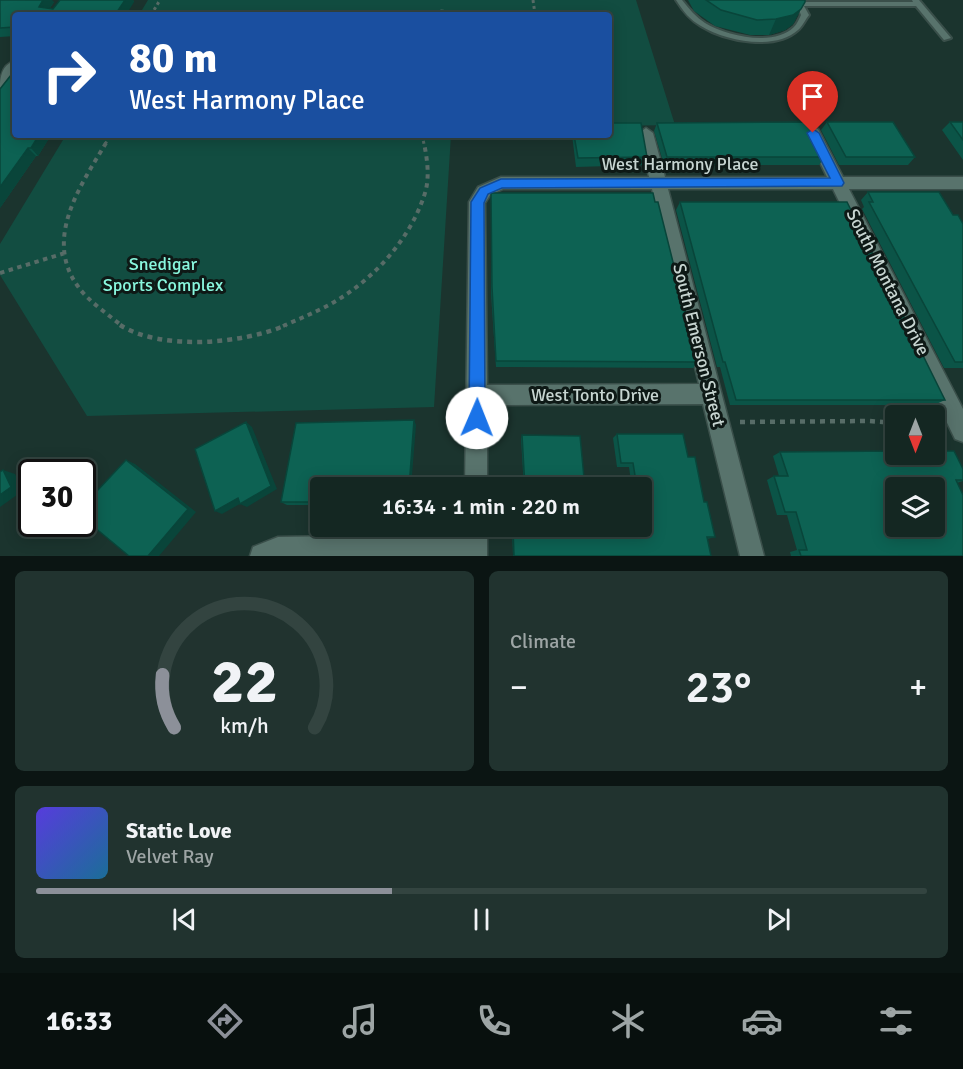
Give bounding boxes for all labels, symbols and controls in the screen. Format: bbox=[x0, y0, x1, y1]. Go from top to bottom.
text: 80 m bbox=[129, 33, 218, 84]
icon: right bbox=[30, 36, 108, 114]
pin bbox=[787, 71, 838, 133]
icon: arrive bbox=[796, 80, 829, 113]
text: West Harmony Place bbox=[129, 84, 365, 117]
street label: West Harmony Place bbox=[601, 153, 759, 175]
street label: South Montana Drive bbox=[842, 205, 934, 359]
park label: Snedigar Sports Complex bbox=[103, 253, 224, 296]
street label: South Emerson Street bbox=[668, 261, 730, 429]
street label: West Tonto Drive bbox=[531, 384, 659, 406]
position arrow bbox=[445, 386, 509, 450]
north arrow bbox=[885, 405, 945, 465]
map controls bbox=[885, 405, 945, 537]
speed limit sign: 30 bbox=[18, 459, 96, 537]
button: layers bbox=[885, 477, 945, 537]
text: 16:34 · 1 min · 220 m bbox=[382, 493, 580, 520]
text: Climate bbox=[510, 629, 576, 654]
text: 22 bbox=[211, 643, 278, 720]
text: 23° bbox=[686, 660, 751, 715]
text: − bbox=[510, 667, 528, 708]
text: + bbox=[909, 667, 927, 708]
text: km/h bbox=[220, 713, 269, 739]
text: Static Love bbox=[126, 817, 232, 844]
text: Velvet Ray bbox=[126, 844, 214, 869]
icon: previous bbox=[168, 903, 201, 936]
icon: pause bbox=[465, 903, 498, 936]
icon: next bbox=[762, 903, 795, 936]
icon: directions bbox=[204, 1000, 246, 1042]
icon: music bbox=[339, 1000, 381, 1042]
icon: phone bbox=[473, 1000, 515, 1042]
icon: climate bbox=[607, 1000, 649, 1042]
icon: car bbox=[741, 1000, 783, 1042]
icon: filters bbox=[875, 1000, 917, 1042]
text: 16:33 bbox=[46, 1005, 112, 1038]

